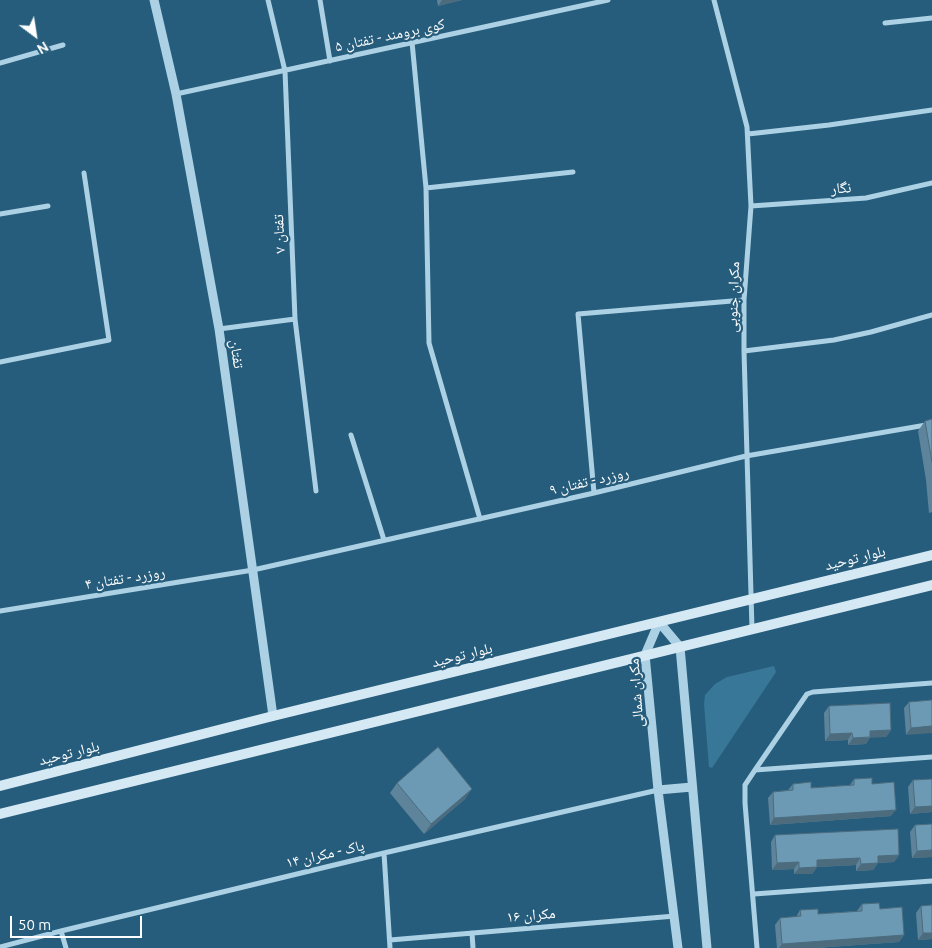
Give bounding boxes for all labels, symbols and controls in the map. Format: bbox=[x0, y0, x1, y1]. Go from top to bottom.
north arrow bbox=[10, 10, 60, 60]
street label: کوی برومند - تفتان ۵ bbox=[333, 15, 447, 55]
text: N bbox=[34, 38, 51, 57]
street label: نگار bbox=[830, 178, 852, 198]
street label: تفتان ۷ bbox=[269, 214, 289, 254]
street label: مکران جنوبی bbox=[723, 261, 743, 333]
street label: تفتان bbox=[226, 338, 248, 370]
street label: روزرد - تفتان ۹ bbox=[548, 463, 630, 499]
street label: بلوار توحید bbox=[823, 542, 887, 574]
street label: روزرد - تفتان ۴ bbox=[84, 563, 166, 593]
street label: بلوار توحید bbox=[430, 639, 494, 671]
street label: مکران شمالی bbox=[625, 658, 647, 728]
street label: بلوار توحید bbox=[37, 737, 101, 769]
street label: پاک - مکران ۱۴ bbox=[284, 836, 366, 872]
street label: مکران ۱۶ bbox=[506, 904, 556, 926]
scale bar bbox=[12, 906, 145, 938]
text: 50 m bbox=[18, 916, 51, 933]

